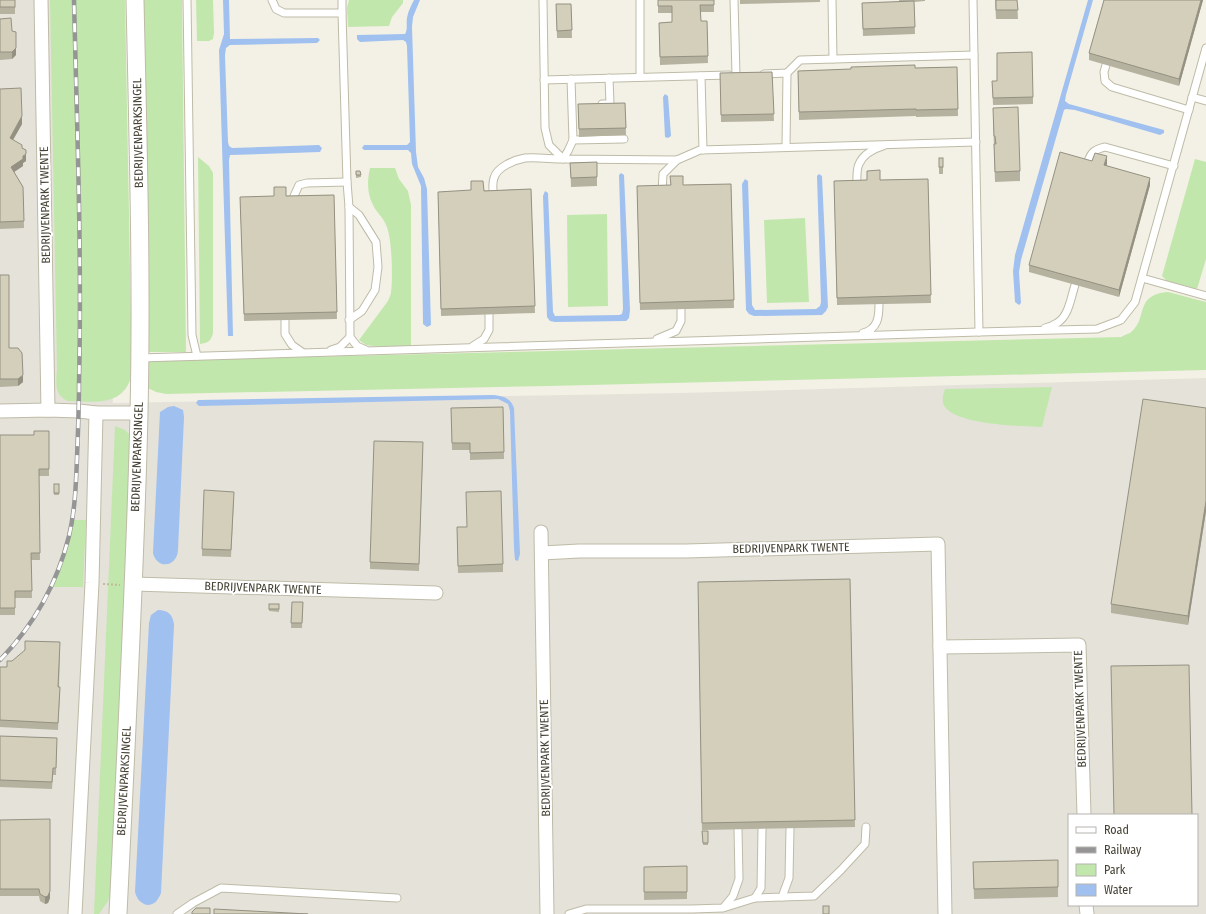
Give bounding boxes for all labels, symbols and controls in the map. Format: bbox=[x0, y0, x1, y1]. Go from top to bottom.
street label: BEDRIJVENPARKSINGEL bbox=[130, 77, 146, 188]
street label: BEDRIJVENPARK TWENTE bbox=[37, 146, 53, 264]
street label: BEDRIJVENPARKSINGEL bbox=[128, 401, 146, 512]
street label: BEDRIJVENPARK TWENTE bbox=[732, 540, 850, 556]
street label: BEDRIJVENPARK TWENTE bbox=[204, 579, 322, 597]
street label: BEDRIJVENPARK TWENTE bbox=[1071, 650, 1089, 768]
street label: BEDRIJVENPARK TWENTE bbox=[537, 699, 553, 817]
street label: BEDRIJVENPARKSINGEL bbox=[114, 725, 134, 836]
legend bbox=[1068, 814, 1198, 906]
text: Road bbox=[1104, 823, 1129, 837]
text: Railway bbox=[1104, 843, 1142, 857]
text: Park bbox=[1104, 863, 1126, 877]
text: Water bbox=[1104, 883, 1133, 897]

